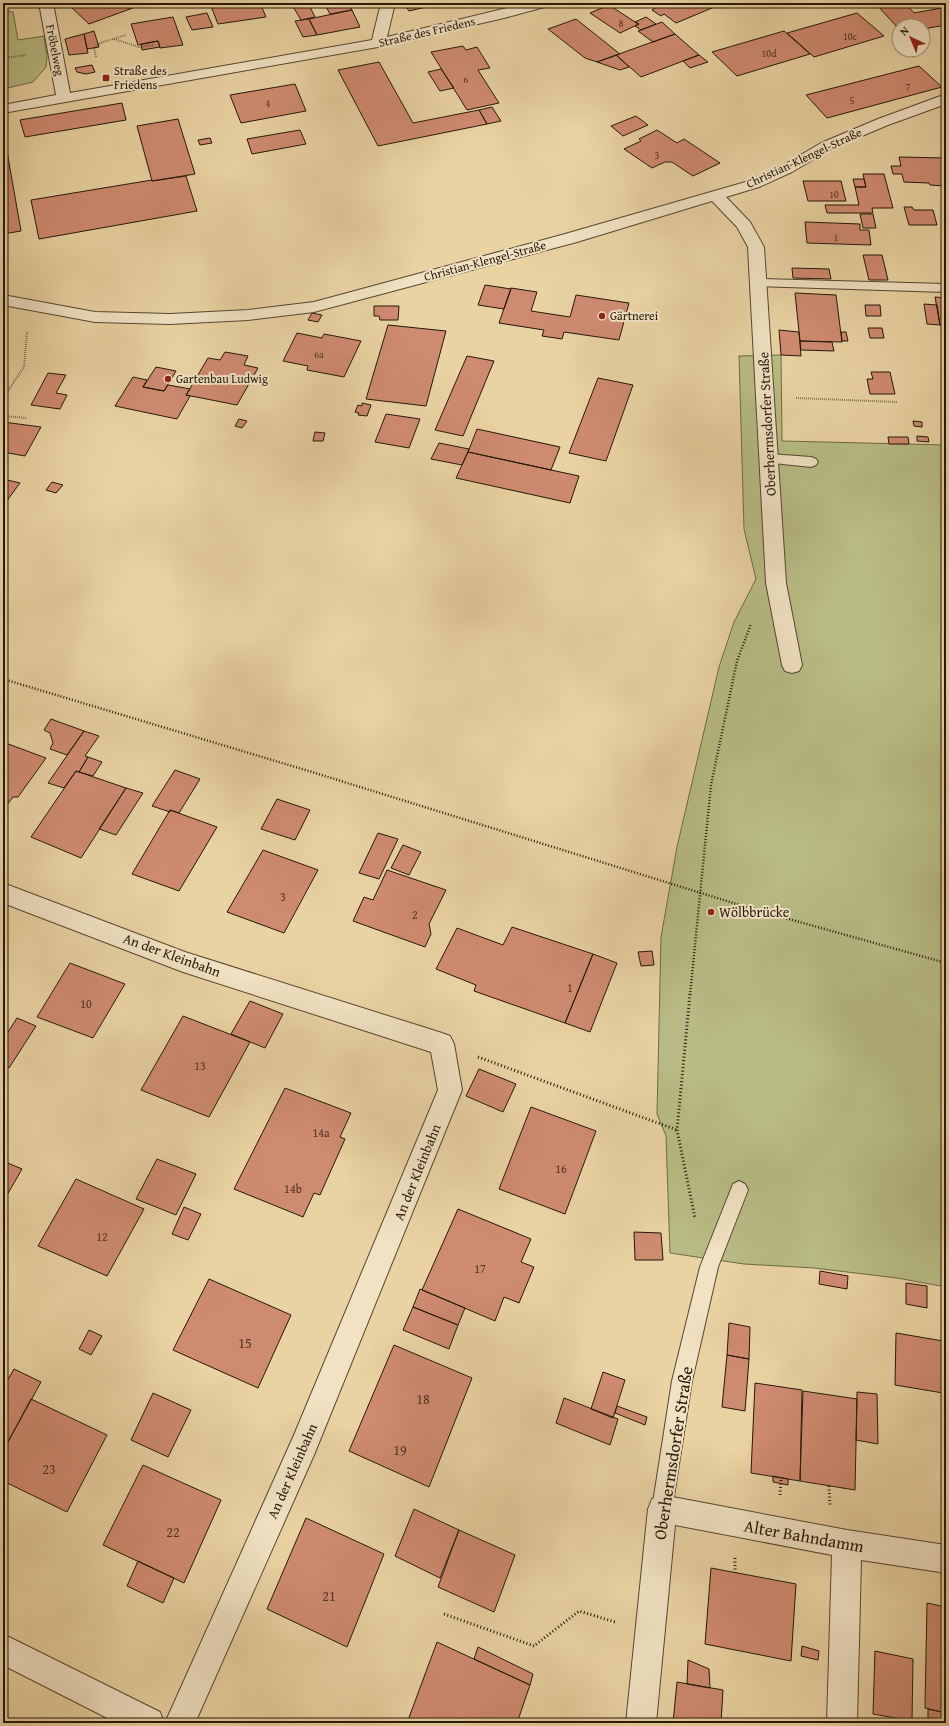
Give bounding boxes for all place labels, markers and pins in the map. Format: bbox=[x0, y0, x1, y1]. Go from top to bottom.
place label: Straße des Friedens bbox=[114, 62, 167, 93]
marker: Straße des Friedens bbox=[101, 73, 111, 83]
place label: Gärtnerei bbox=[610, 307, 659, 324]
marker: Gärtnerei bbox=[597, 311, 607, 321]
place label: Gartenbau Ludwig bbox=[176, 370, 268, 387]
marker: Gartenbau Ludwig bbox=[163, 374, 173, 384]
place label: Wölbbrücke bbox=[719, 902, 790, 922]
marker: Wölbbrücke bbox=[706, 907, 716, 917]

